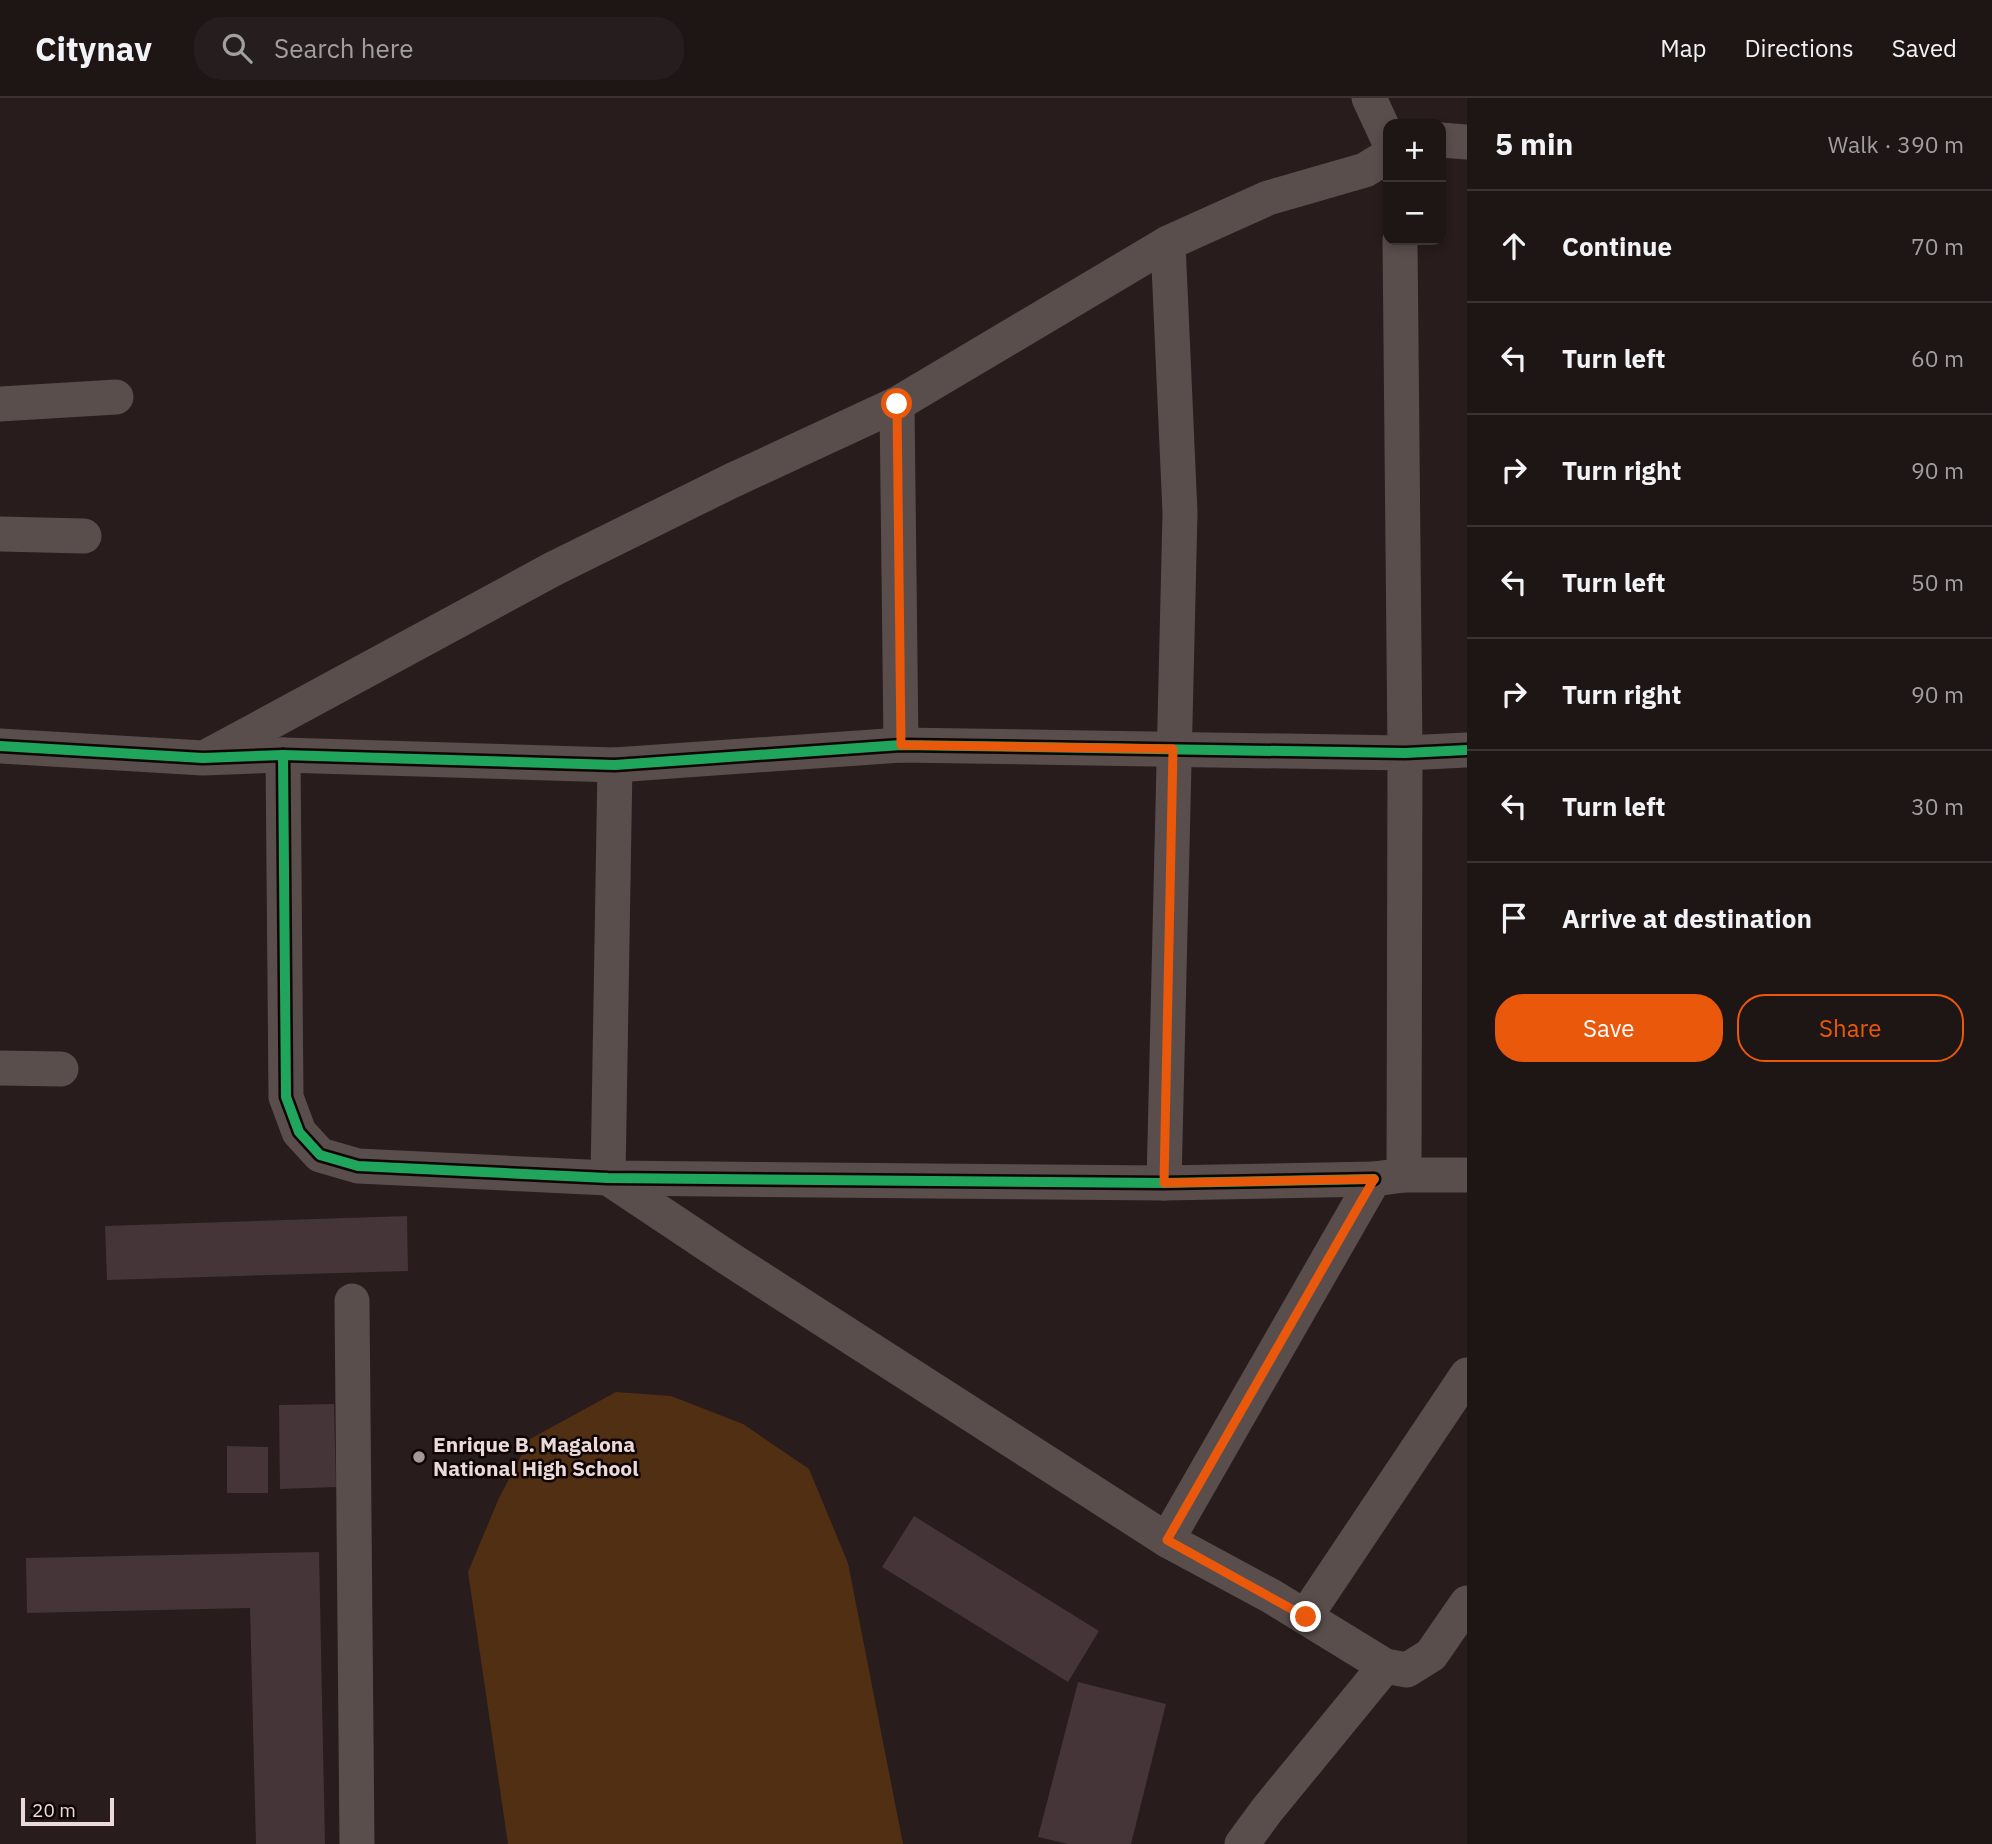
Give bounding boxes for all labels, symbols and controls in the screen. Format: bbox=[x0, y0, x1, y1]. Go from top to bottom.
search box bbox=[194, 17, 684, 80]
text: Citynav bbox=[35, 27, 152, 70]
icon: search bbox=[218, 29, 256, 67]
text: Search here bbox=[274, 31, 413, 65]
text: Map bbox=[1660, 32, 1706, 64]
text: Directions bbox=[1744, 32, 1854, 64]
text: Saved bbox=[1892, 32, 1957, 64]
map controls bbox=[1383, 119, 1446, 245]
button: + bbox=[1383, 119, 1446, 182]
text: 5 min bbox=[1495, 124, 1573, 163]
text: Walk · 390 m bbox=[1828, 129, 1964, 159]
button: − bbox=[1383, 182, 1446, 245]
icon: ahead bbox=[1495, 227, 1533, 265]
text: Continue bbox=[1562, 229, 1672, 263]
text: 70 m bbox=[1911, 231, 1964, 261]
icon: left bbox=[1495, 339, 1533, 377]
text: Turn left bbox=[1562, 341, 1665, 375]
text: 60 m bbox=[1911, 343, 1964, 373]
route start bbox=[881, 388, 912, 419]
icon: right bbox=[1495, 451, 1533, 489]
text: Turn right bbox=[1562, 453, 1681, 487]
text: 90 m bbox=[1911, 455, 1964, 485]
icon: left bbox=[1495, 563, 1533, 601]
text: Turn left bbox=[1562, 565, 1665, 599]
text: 50 m bbox=[1911, 567, 1964, 597]
icon: right bbox=[1495, 675, 1533, 713]
text: Turn right bbox=[1562, 677, 1681, 711]
text: 90 m bbox=[1911, 679, 1964, 709]
icon: left bbox=[1495, 787, 1533, 825]
text: Turn left bbox=[1562, 789, 1665, 823]
text: 30 m bbox=[1911, 791, 1964, 821]
icon: arrive bbox=[1495, 899, 1533, 937]
text: Arrive at destination bbox=[1562, 901, 1812, 935]
button: Save bbox=[1495, 994, 1723, 1062]
button: Share bbox=[1737, 994, 1964, 1062]
place label: Enrique B. Magalona National High School bbox=[433, 1430, 639, 1482]
marker: Enrique B. Magalona National High School bbox=[411, 1449, 427, 1465]
route end bbox=[1290, 1601, 1321, 1632]
scale bar bbox=[21, 1795, 114, 1827]
text: 20 m bbox=[32, 1798, 76, 1822]

